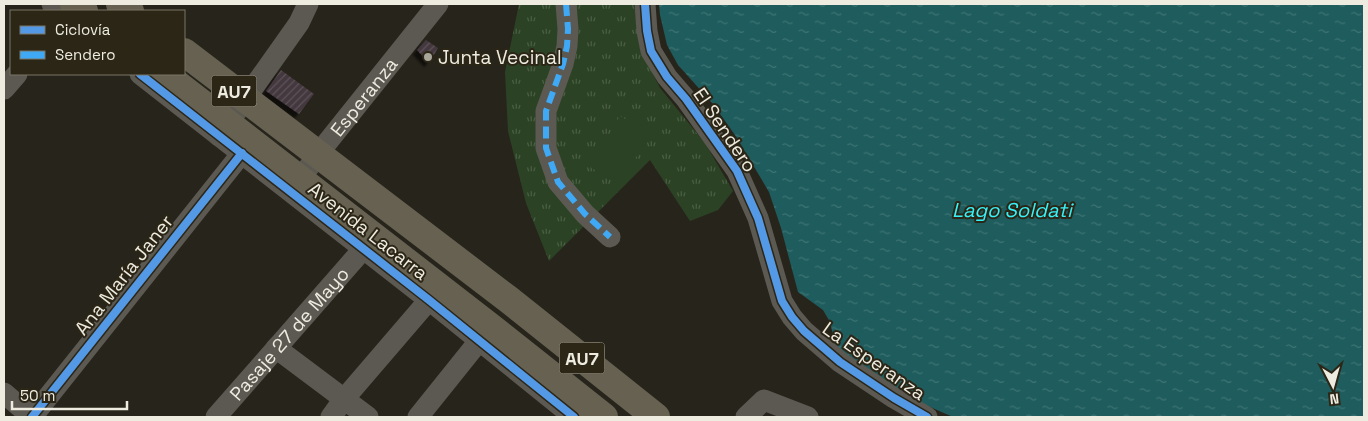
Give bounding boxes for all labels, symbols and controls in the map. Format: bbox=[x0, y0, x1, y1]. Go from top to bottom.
legend bbox=[10, 10, 185, 75]
text: Ciclovía bbox=[55, 20, 111, 39]
text: Sendero bbox=[55, 45, 115, 64]
place label: Junta Vecinal bbox=[438, 45, 562, 70]
marker: Junta Vecinal bbox=[422, 51, 434, 63]
street label: Esperanza bbox=[324, 52, 403, 142]
road number: AU7 bbox=[212, 76, 256, 106]
street label: El Sendero bbox=[688, 83, 762, 177]
street label: Avenida Lacarra bbox=[303, 176, 433, 286]
water label: Lago Soldati bbox=[952, 197, 1074, 223]
street label: Ana María Janer bbox=[69, 210, 179, 340]
street label: Pasaje 27 de Mayo bbox=[224, 261, 354, 406]
street label: La Esperanza bbox=[817, 316, 931, 406]
road number: AU7 bbox=[560, 342, 604, 373]
north arrow bbox=[1308, 361, 1358, 411]
scale bar bbox=[12, 378, 128, 410]
text: 50 m bbox=[20, 386, 55, 405]
text: N bbox=[1329, 389, 1340, 408]

